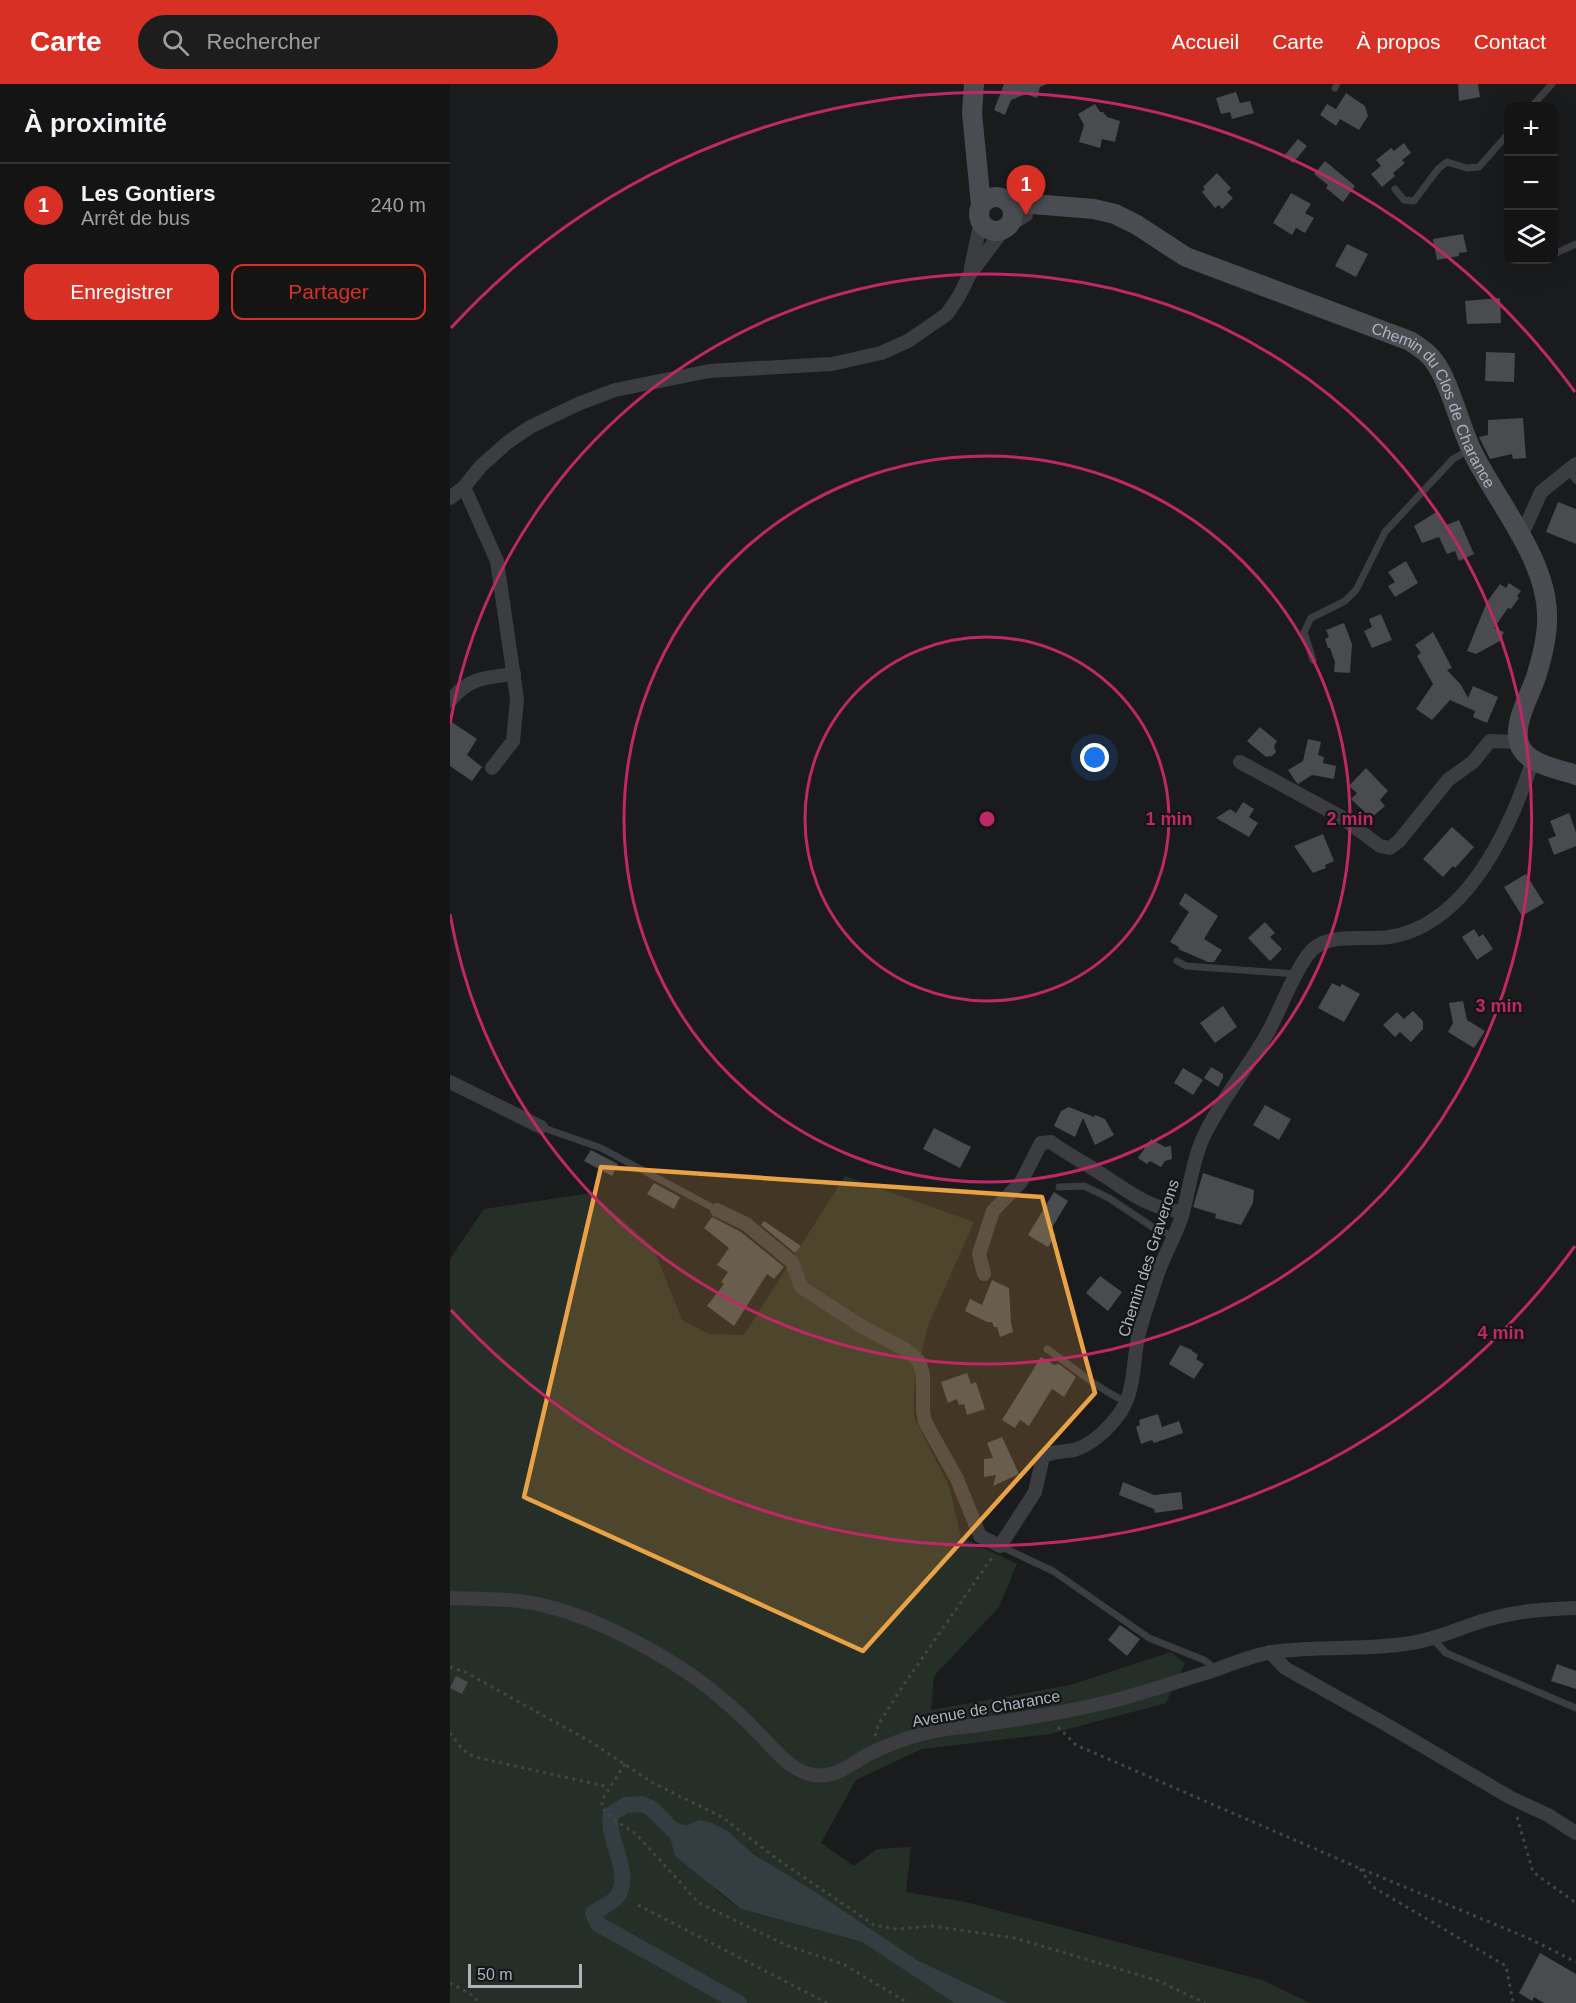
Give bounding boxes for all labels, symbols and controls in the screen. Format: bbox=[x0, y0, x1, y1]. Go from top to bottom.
search box bbox=[138, 15, 558, 69]
text: Carte bbox=[30, 26, 102, 57]
icon: search bbox=[159, 26, 192, 59]
text: Rechercher bbox=[207, 29, 320, 54]
text: Accueil bbox=[1172, 30, 1239, 53]
text: Carte bbox=[1272, 30, 1324, 53]
text: À propos bbox=[1357, 30, 1441, 53]
text: Contact bbox=[1474, 30, 1546, 53]
map controls bbox=[1504, 102, 1558, 264]
button: + bbox=[1504, 102, 1558, 156]
text: À proximité bbox=[24, 108, 167, 138]
button: − bbox=[1504, 156, 1558, 210]
pin: 1 bbox=[1006, 166, 1046, 215]
text: Les Gontiers bbox=[81, 181, 215, 206]
text: 1 bbox=[38, 194, 49, 216]
text: 240 m bbox=[370, 194, 426, 216]
text: Arrêt de bus bbox=[81, 207, 190, 229]
button: layers bbox=[1504, 210, 1558, 264]
button: Enregistrer bbox=[24, 264, 219, 320]
button: Partager bbox=[231, 264, 426, 320]
street label: Chemin du Clos de Charance bbox=[1369, 319, 1499, 491]
your location bbox=[1080, 743, 1109, 772]
centre of rings bbox=[977, 809, 997, 829]
text: 1 min bbox=[1145, 809, 1193, 829]
text: 2 min bbox=[1326, 809, 1374, 829]
text: 3 min bbox=[1475, 996, 1523, 1016]
street label: Chemin des Graverons bbox=[1115, 1177, 1182, 1339]
text: 4 min bbox=[1477, 1323, 1525, 1343]
street label: Avenue de Charance bbox=[911, 1687, 1062, 1730]
scale bar bbox=[468, 1961, 582, 1988]
text: 50 m bbox=[477, 1966, 513, 1983]

